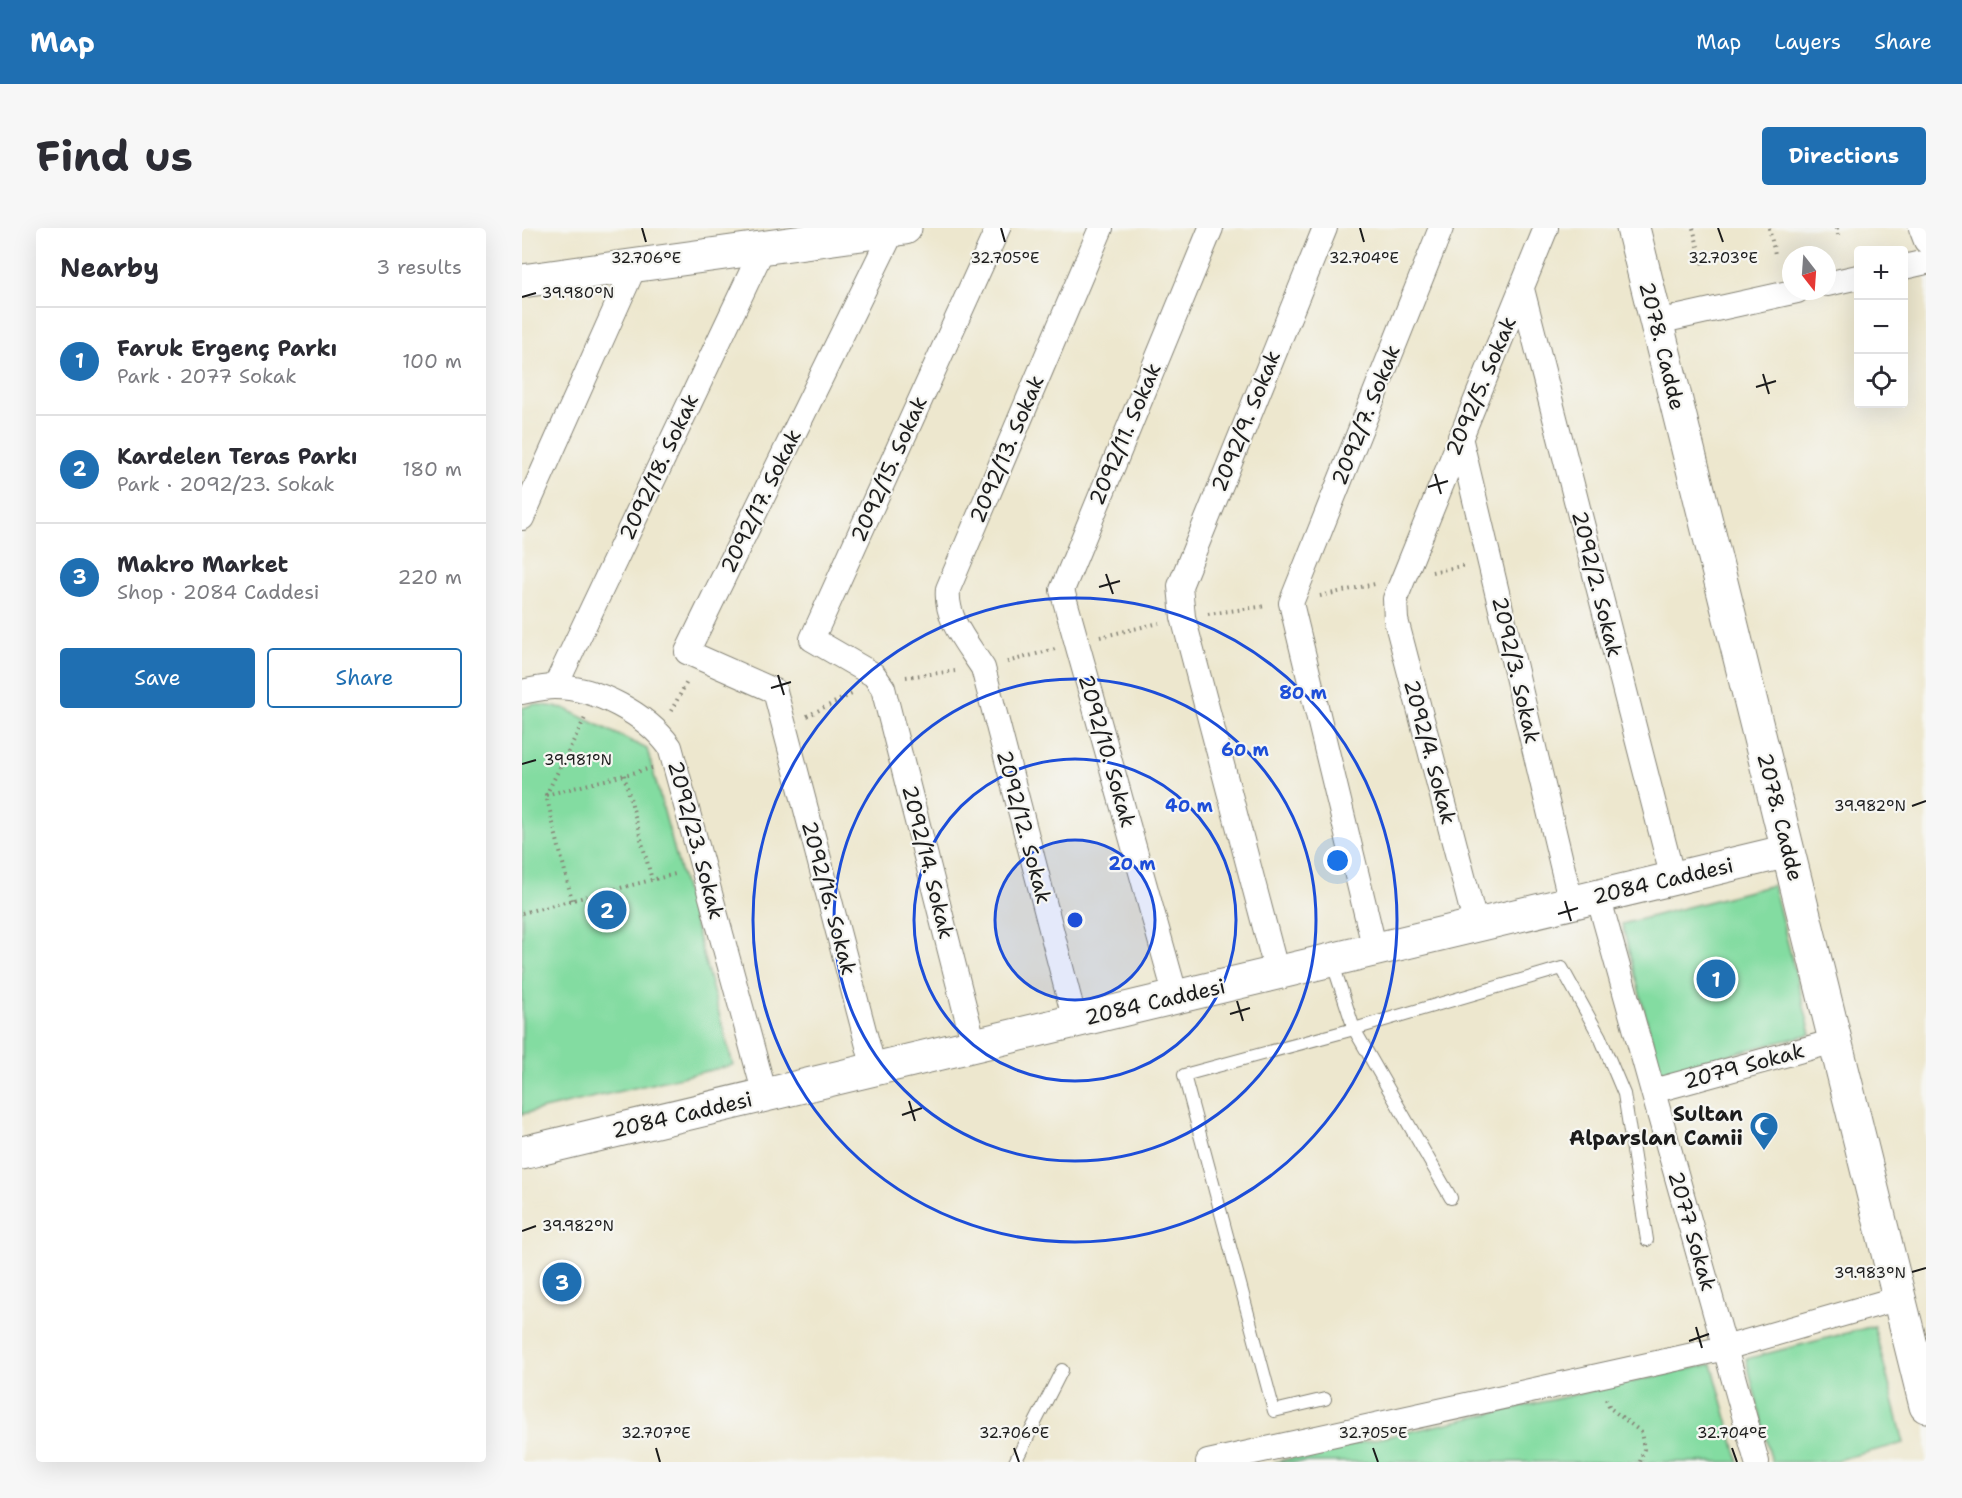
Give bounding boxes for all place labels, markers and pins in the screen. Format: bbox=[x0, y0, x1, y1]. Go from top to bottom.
pin: 2 bbox=[588, 888, 626, 932]
centre of rings bbox=[1065, 910, 1085, 930]
pin: 1 bbox=[1696, 956, 1736, 1002]
place label: Sultan Alparslan Camii bbox=[1569, 1100, 1743, 1152]
mosque icon: Sultan Alparslan Camii bbox=[1748, 1110, 1780, 1152]
pin: 3 bbox=[542, 1260, 582, 1304]

